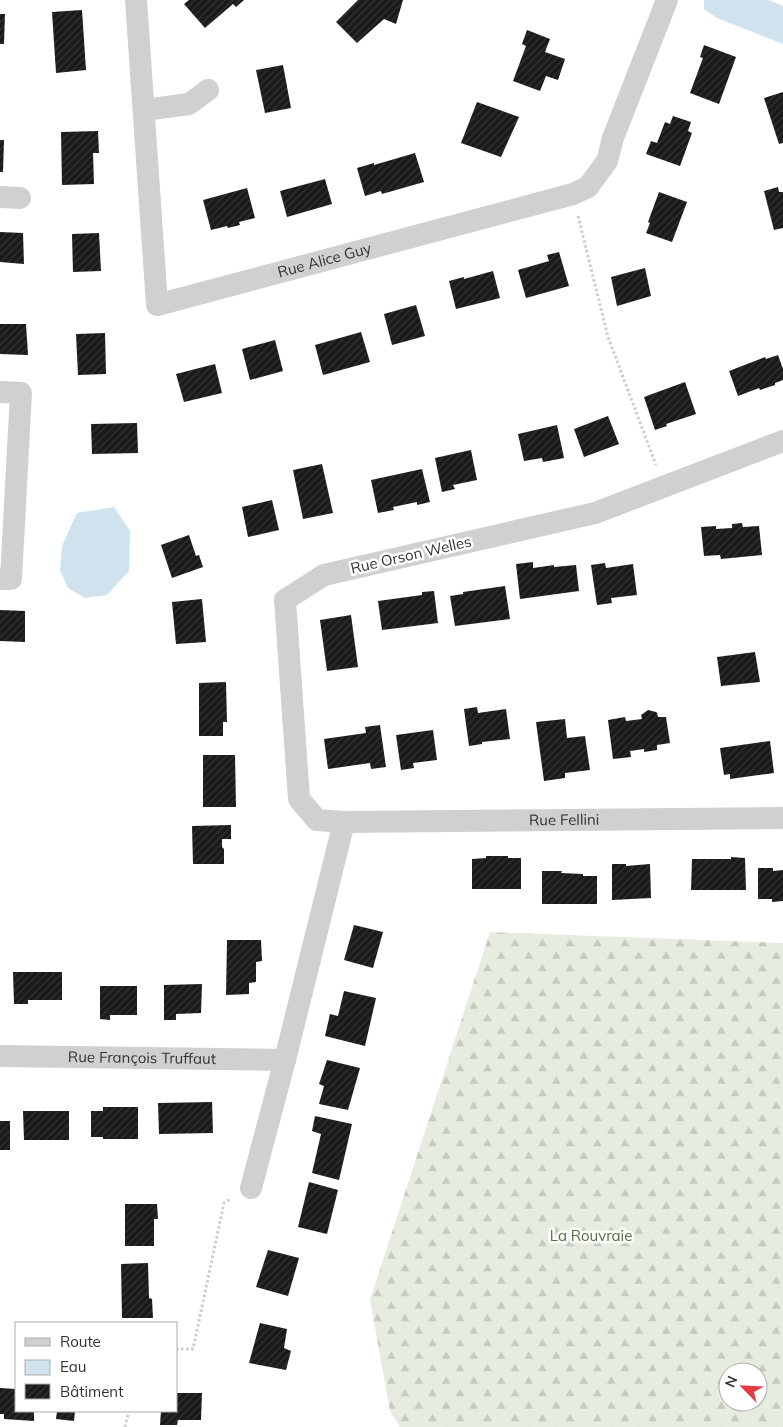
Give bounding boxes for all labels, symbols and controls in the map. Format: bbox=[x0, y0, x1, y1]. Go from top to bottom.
street label: Rue Alice Guy bbox=[275, 238, 373, 281]
street label: Rue Orson Welles bbox=[349, 531, 473, 578]
street label: Rue Fellini bbox=[529, 810, 599, 829]
street label: Rue François Truffaut bbox=[68, 1047, 216, 1068]
park label: La Rouvraie bbox=[550, 1226, 632, 1245]
legend bbox=[15, 1322, 178, 1412]
text: Route bbox=[60, 1332, 101, 1351]
text: Eau bbox=[60, 1357, 86, 1376]
north arrow bbox=[718, 1362, 768, 1412]
text: N bbox=[721, 1373, 741, 1390]
text: Bâtiment bbox=[60, 1382, 123, 1401]

